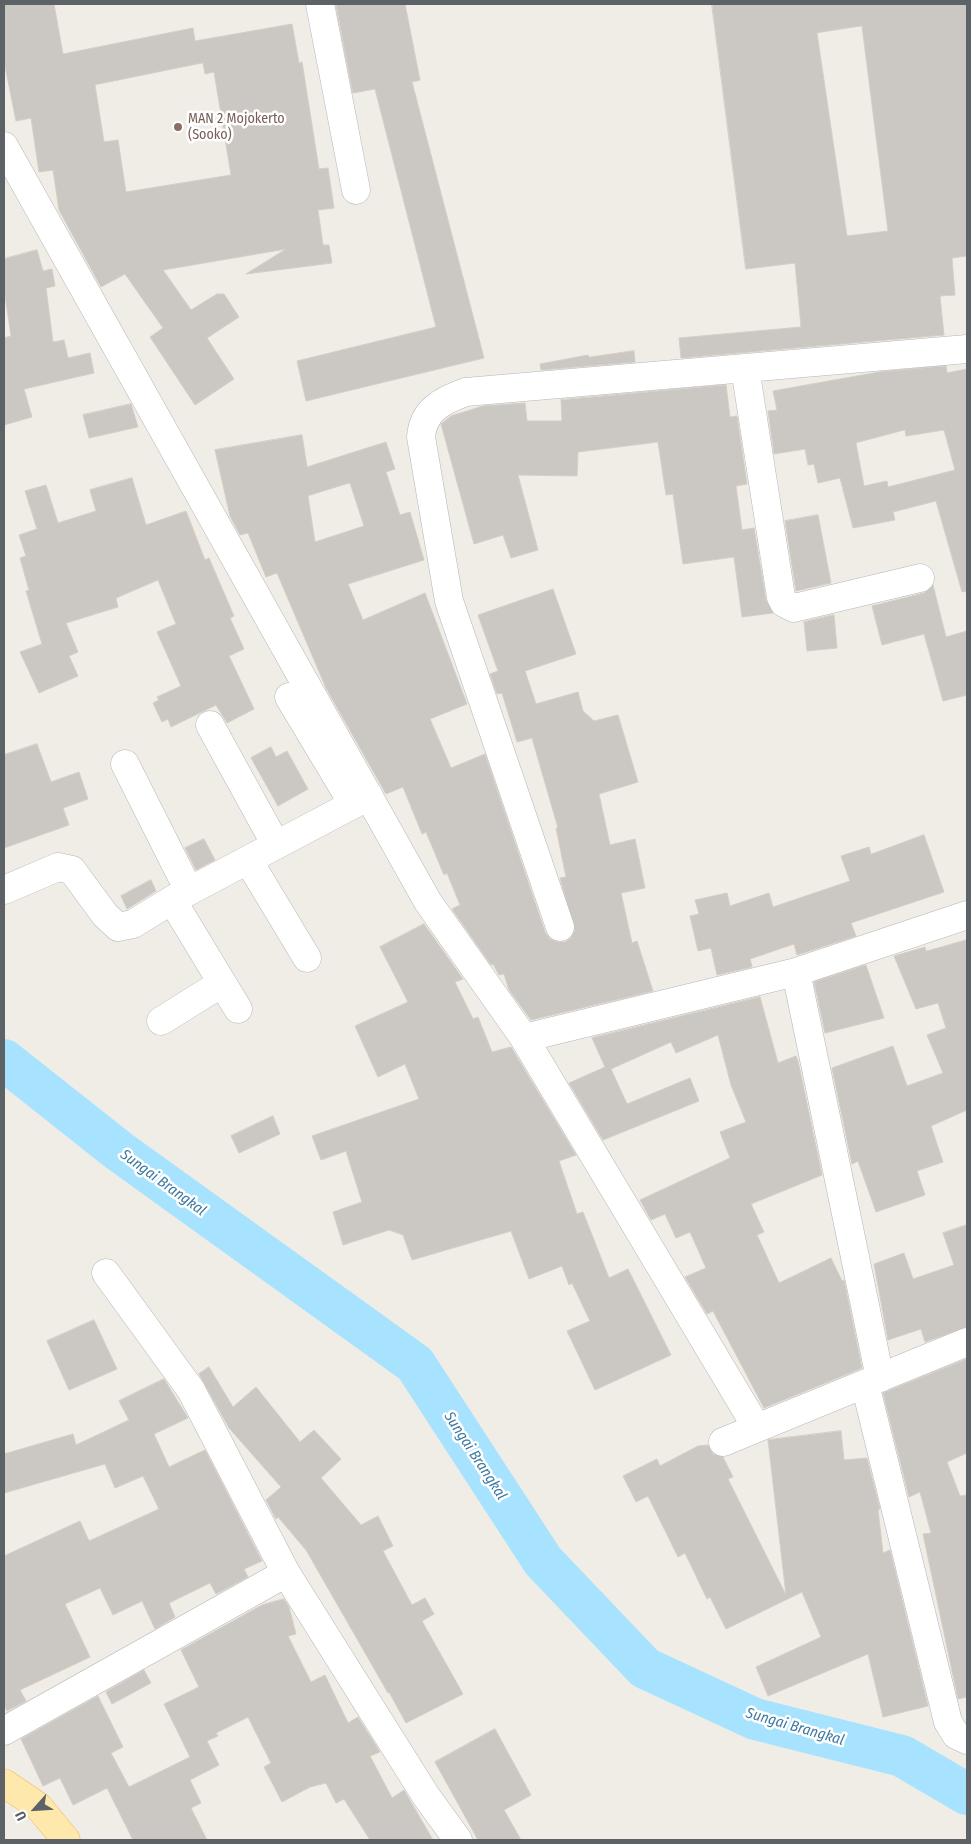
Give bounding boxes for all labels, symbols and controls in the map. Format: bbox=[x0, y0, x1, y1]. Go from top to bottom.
place label: MAN 2 Mojokerto (Sooko) bbox=[188, 111, 285, 144]
marker: MAN 2 Mojokerto (Sooko) bbox=[172, 121, 184, 133]
water label: Sungai Brangkal bbox=[117, 1146, 209, 1220]
water label: Sungai Brangkal bbox=[440, 1409, 510, 1503]
water label: Sungai Brangkal bbox=[744, 1704, 846, 1750]
north arrow bbox=[10, 1784, 60, 1834]
text: U bbox=[12, 1808, 31, 1823]

